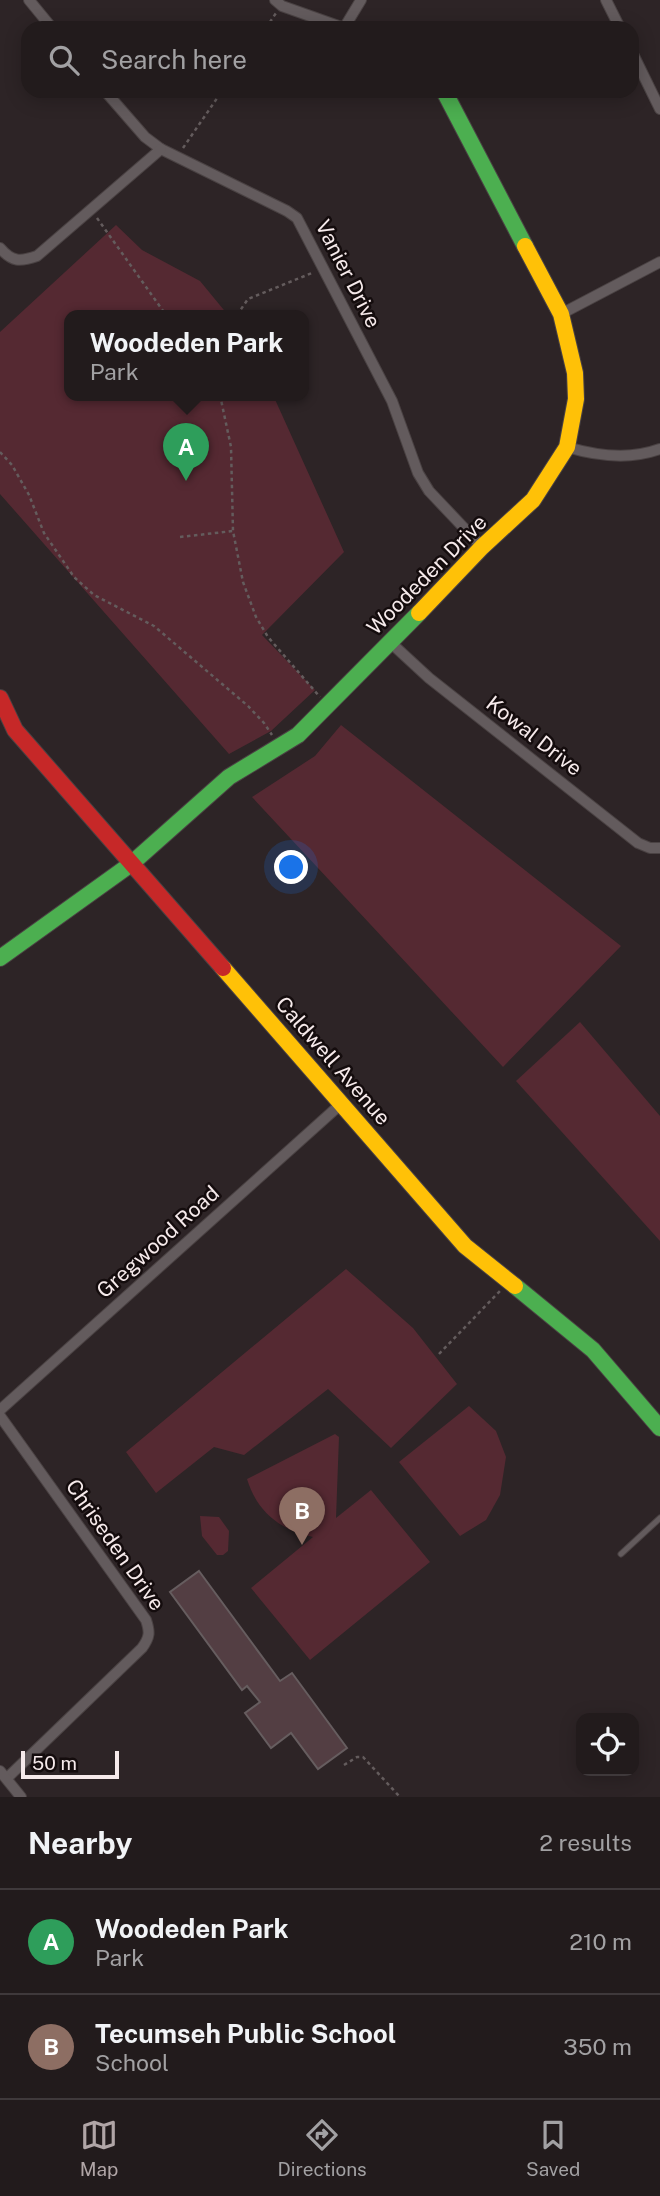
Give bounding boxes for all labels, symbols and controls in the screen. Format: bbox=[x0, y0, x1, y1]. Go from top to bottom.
search box bbox=[21, 21, 639, 98]
icon: search bbox=[45, 41, 83, 79]
text: Search here bbox=[101, 44, 247, 75]
street label: Vanier Drive bbox=[311, 216, 386, 332]
popup bbox=[64, 310, 309, 401]
text: Woodeden Park bbox=[90, 327, 283, 358]
text: Park bbox=[90, 358, 139, 385]
pin: A bbox=[163, 423, 209, 481]
street label: Woodeden Drive bbox=[362, 510, 492, 640]
street label: Kowal Drive bbox=[481, 690, 587, 781]
your location bbox=[274, 850, 308, 884]
street label: Caldwell Avenue bbox=[271, 991, 396, 1130]
street label: Gregwood Road bbox=[91, 1180, 224, 1303]
street label: Chriseden Drive bbox=[61, 1474, 170, 1615]
pin: B bbox=[279, 1487, 325, 1545]
map controls bbox=[576, 1713, 639, 1776]
button: locate bbox=[576, 1713, 639, 1776]
scale bar bbox=[21, 1748, 119, 1780]
text: 50 m bbox=[32, 1752, 77, 1774]
text: Nearby bbox=[28, 1825, 132, 1861]
text: 2 results bbox=[539, 1829, 632, 1856]
text: Woodeden Park bbox=[95, 1913, 289, 1944]
text: A bbox=[43, 1928, 59, 1955]
text: 210 m bbox=[569, 1928, 632, 1955]
text: Park bbox=[95, 1944, 144, 1971]
text: Tecumseh Public School bbox=[95, 2018, 396, 2049]
text: B bbox=[43, 2033, 59, 2060]
text: 350 m bbox=[563, 2033, 632, 2060]
text: School bbox=[95, 2049, 169, 2076]
tab: Map bbox=[80, 2116, 118, 2180]
tab: Directions bbox=[277, 2116, 367, 2180]
tab: Saved bbox=[526, 2116, 580, 2180]

